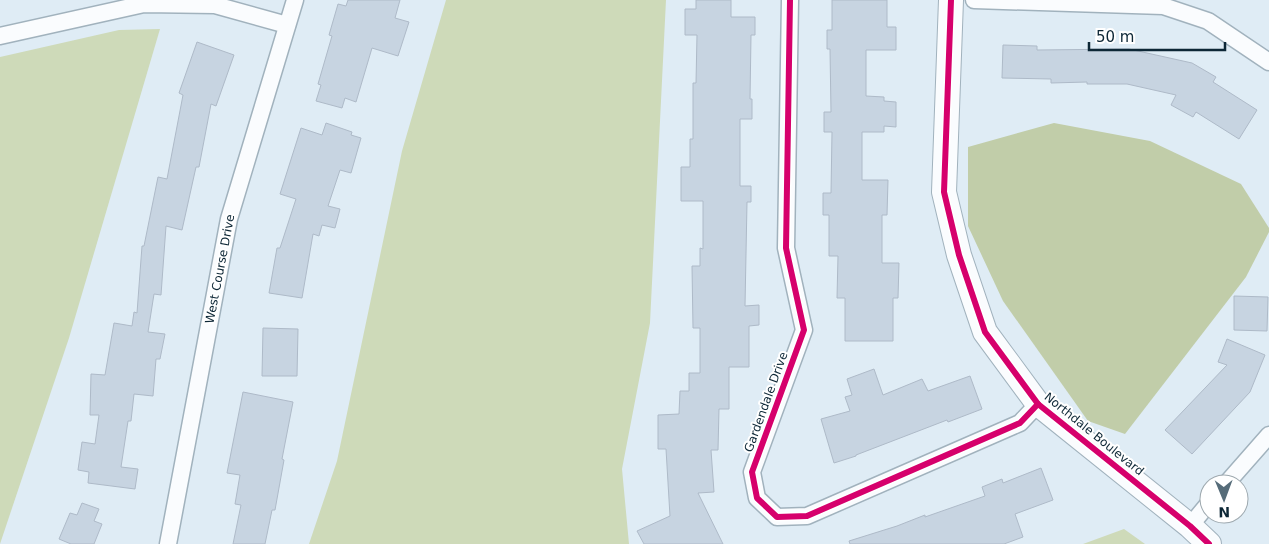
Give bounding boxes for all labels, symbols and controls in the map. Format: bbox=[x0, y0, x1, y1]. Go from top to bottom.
scale bar bbox=[1089, 20, 1225, 52]
text: 50 m bbox=[1096, 28, 1134, 46]
street label: West Course Drive bbox=[203, 213, 237, 325]
street label: Gardendale Drive bbox=[741, 350, 791, 454]
street label: Northdale Boulevard bbox=[1042, 390, 1146, 478]
north arrow bbox=[1199, 474, 1249, 524]
text: N bbox=[1218, 504, 1230, 520]

